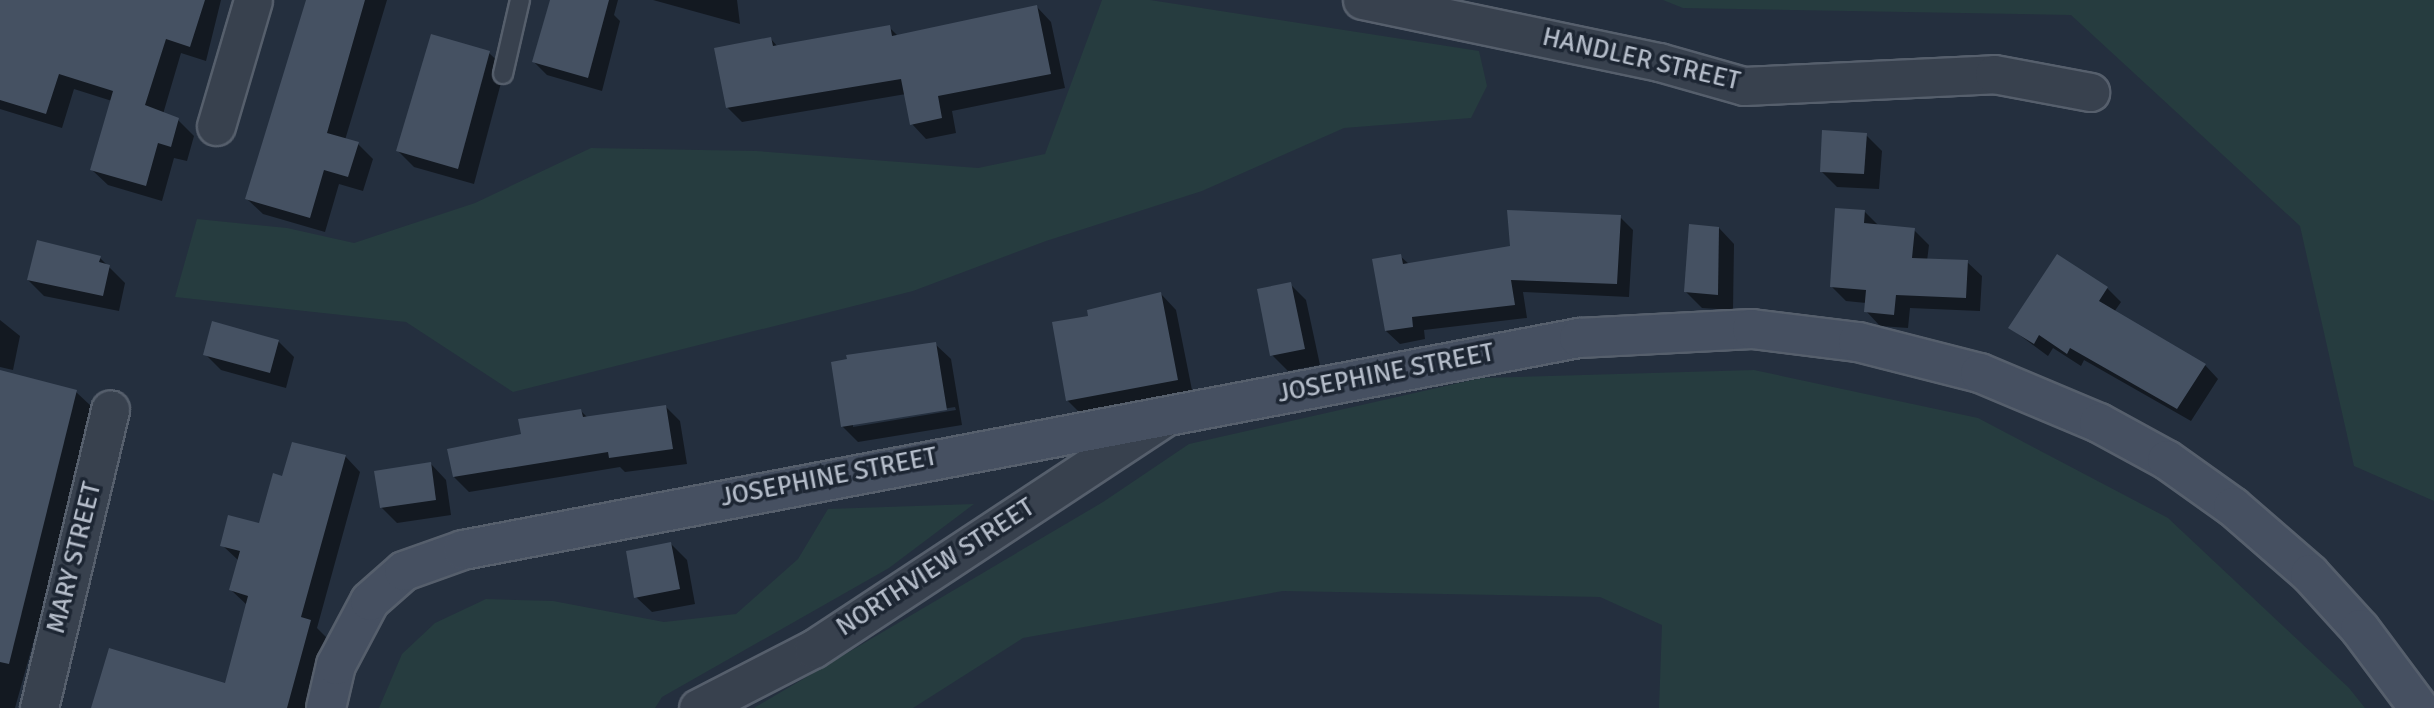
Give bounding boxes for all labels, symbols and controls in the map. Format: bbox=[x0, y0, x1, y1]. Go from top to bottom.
street label: HANDLER STREET bbox=[1539, 22, 1743, 98]
street label: JOSEPHINE STREET bbox=[1275, 338, 1497, 410]
street label: JOSEPHINE STREET bbox=[718, 442, 940, 514]
street label: MARY STREET bbox=[41, 479, 109, 637]
street label: NORTHVIEW STREET bbox=[831, 492, 1041, 644]

